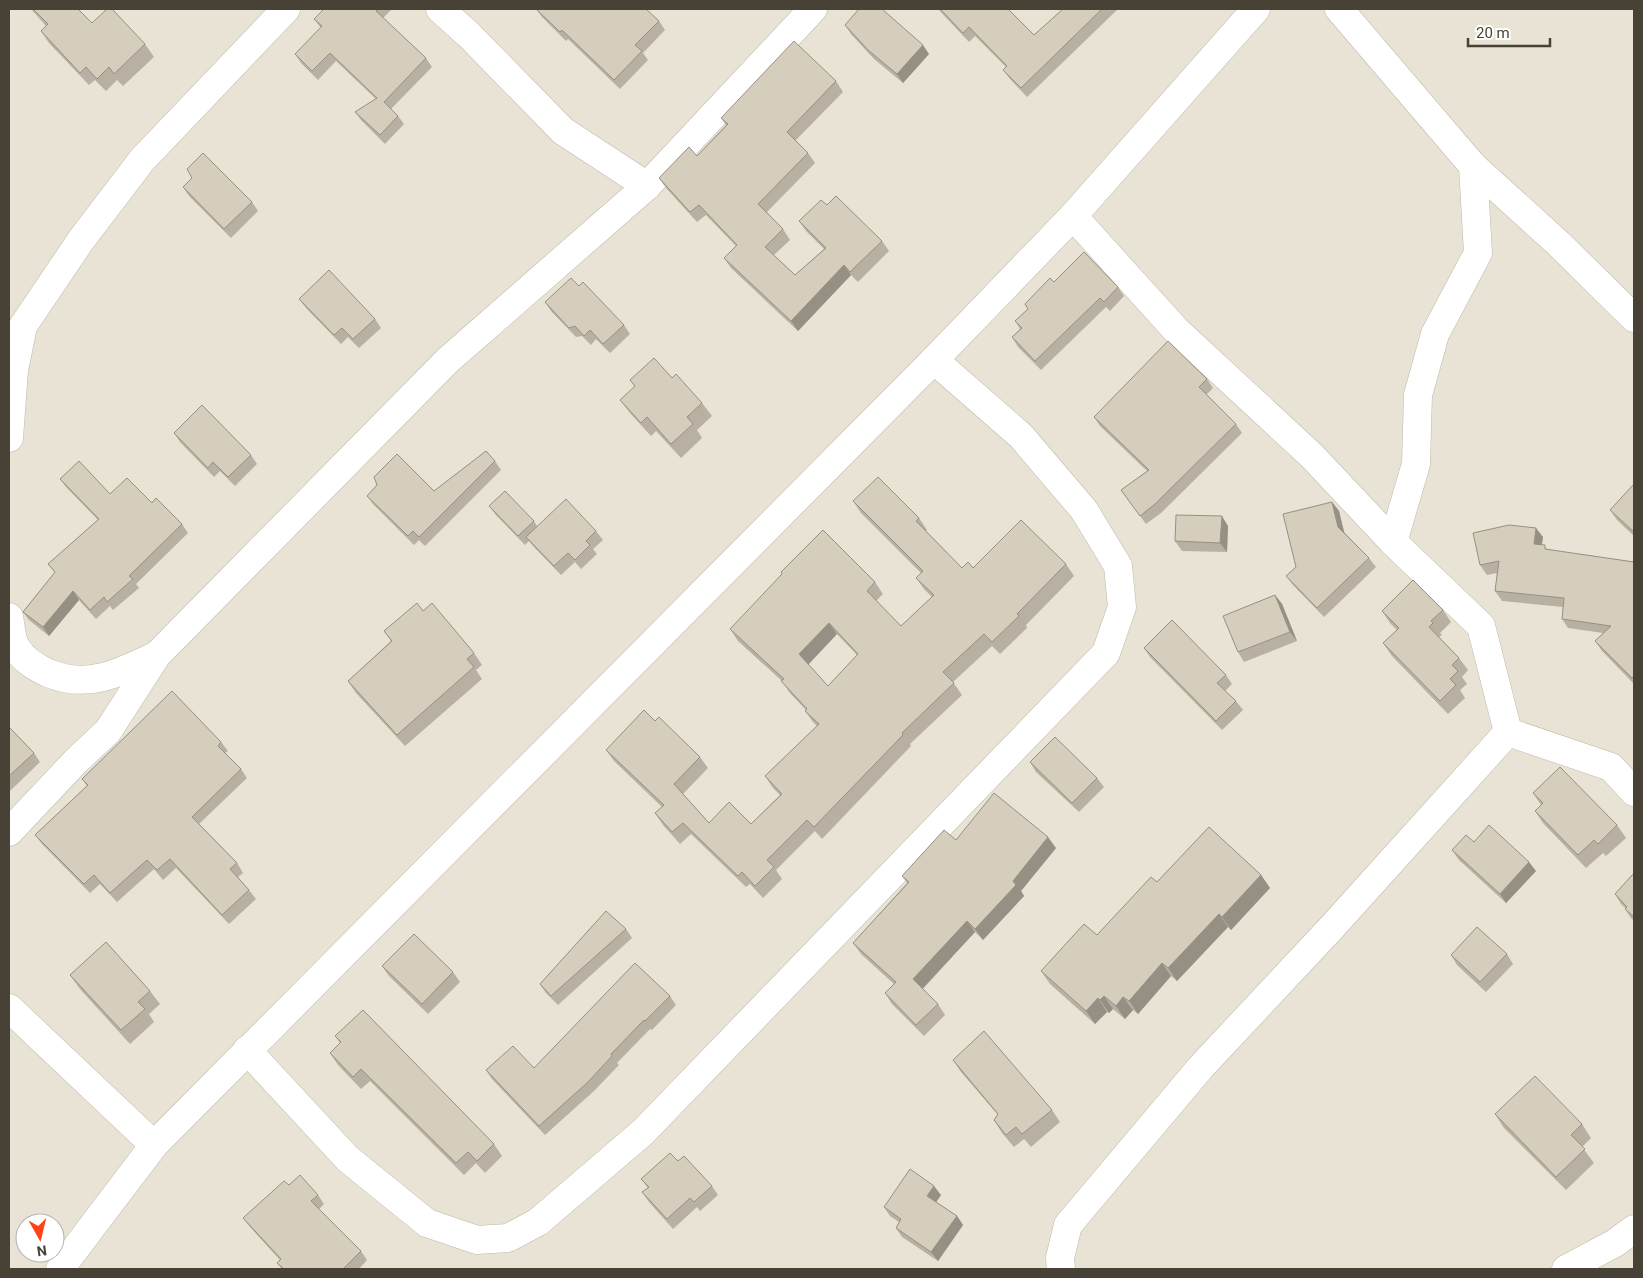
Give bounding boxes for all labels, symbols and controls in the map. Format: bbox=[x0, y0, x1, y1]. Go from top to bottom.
scale bar bbox=[1468, 15, 1550, 47]
text: 20 m bbox=[1476, 24, 1510, 42]
north arrow bbox=[15, 1213, 65, 1263]
text: N bbox=[36, 1242, 48, 1259]

